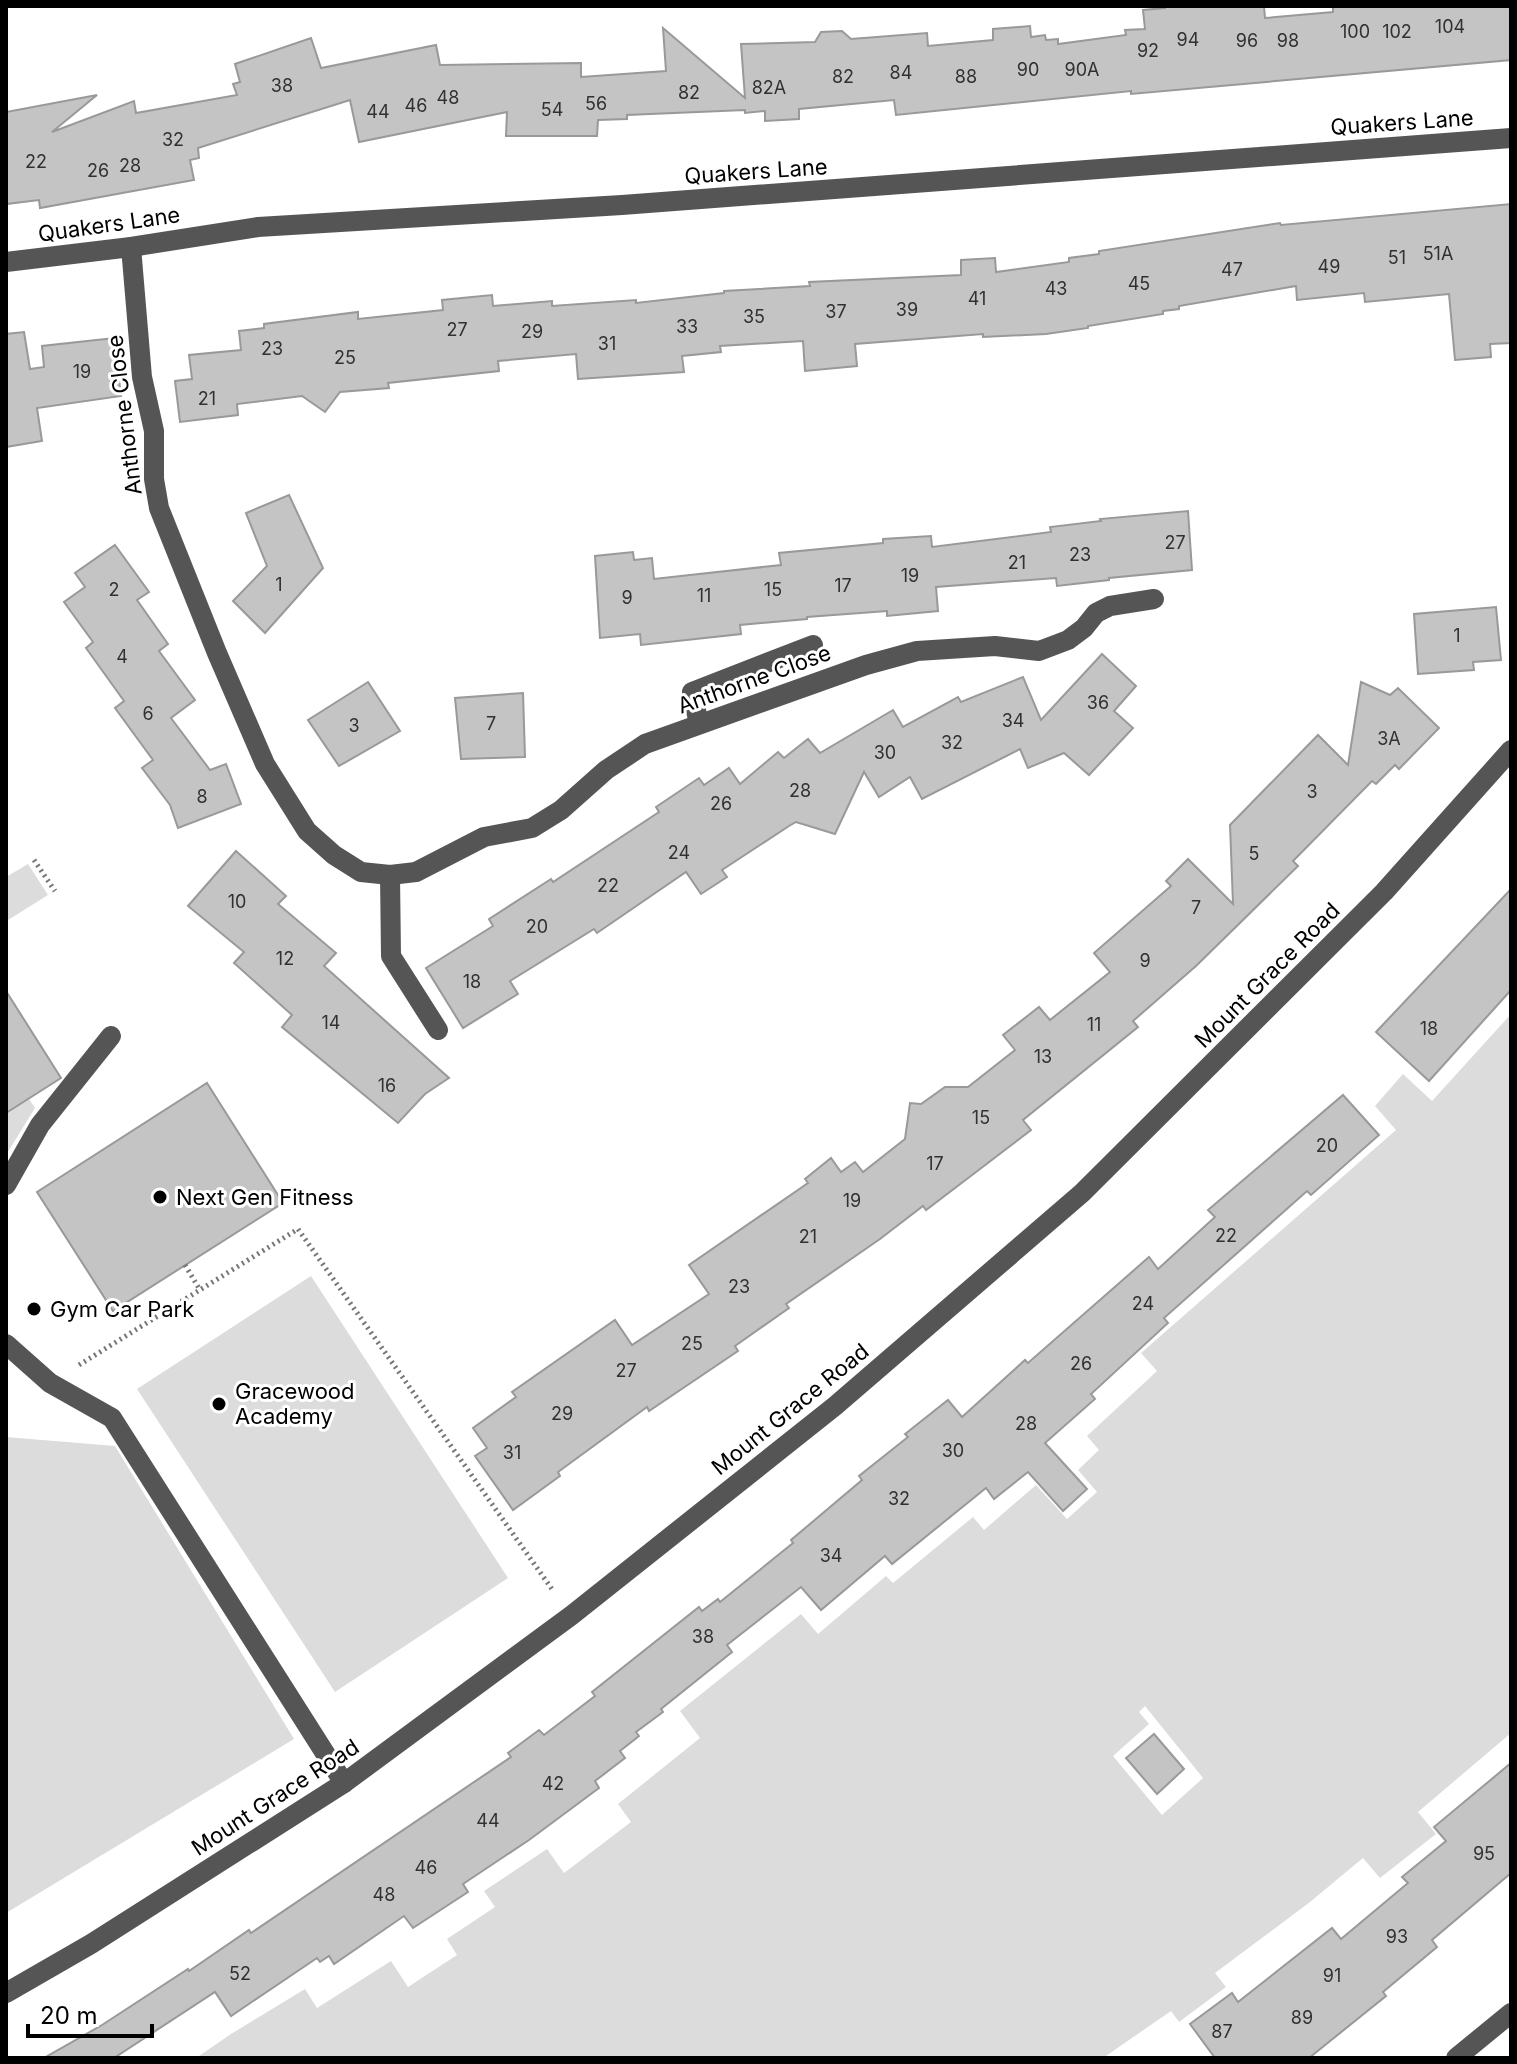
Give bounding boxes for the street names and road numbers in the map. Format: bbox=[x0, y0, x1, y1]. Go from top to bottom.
street label: Quakers Lane bbox=[1330, 104, 1474, 140]
street label: Quakers Lane bbox=[684, 153, 828, 189]
street label: Quakers Lane bbox=[36, 201, 182, 247]
street label: Anthorne Close bbox=[101, 333, 147, 497]
street label: Anthorne Close bbox=[674, 639, 834, 719]
street label: Mount Grace Road bbox=[1189, 897, 1345, 1053]
street label: Mount Grace Road bbox=[706, 1338, 874, 1480]
street label: Mount Grace Road bbox=[187, 1733, 363, 1861]

